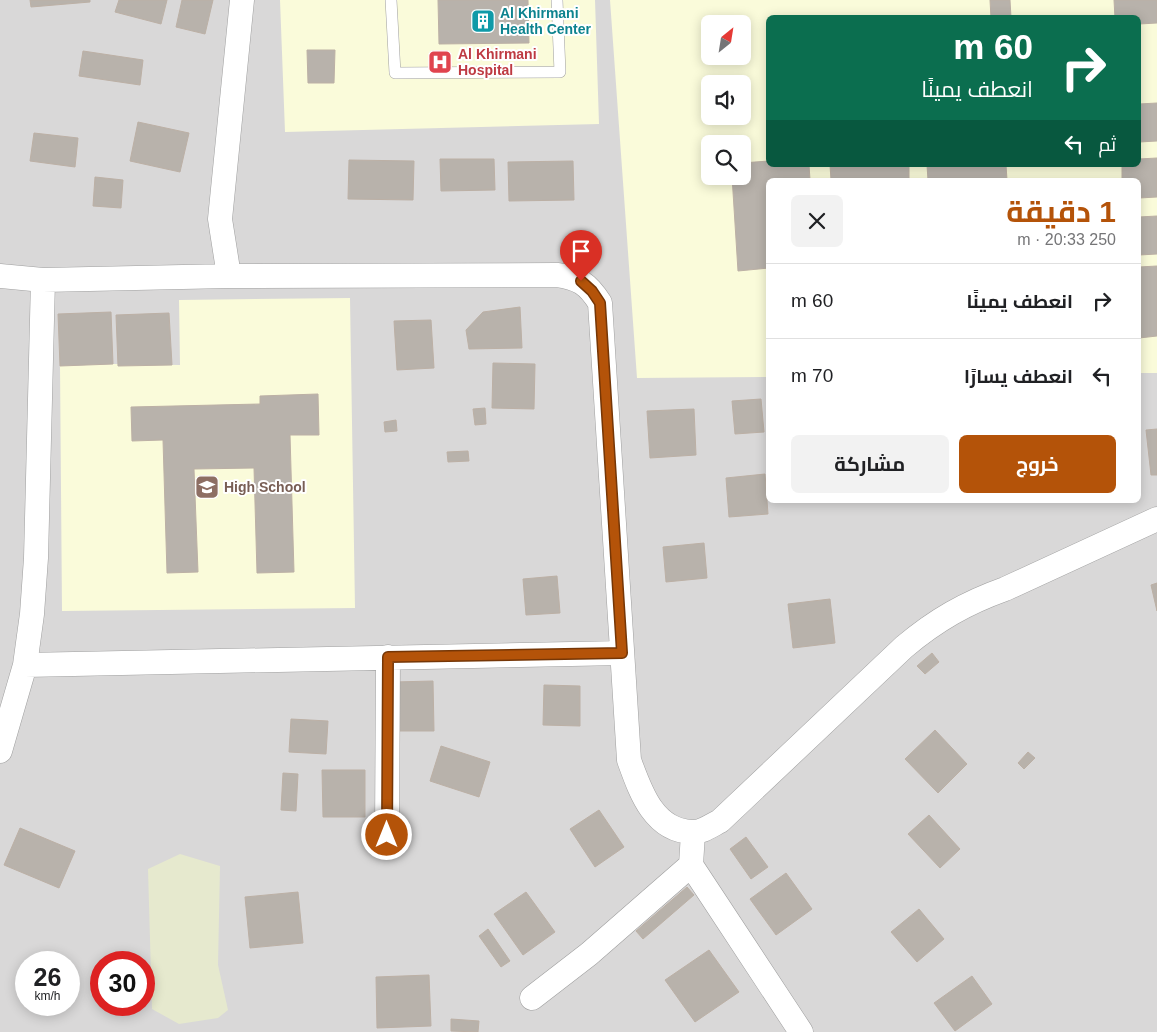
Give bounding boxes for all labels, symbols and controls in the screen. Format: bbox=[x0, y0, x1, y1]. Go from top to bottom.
place label: Al Khirmani Health Center bbox=[500, 5, 592, 37]
building icon: Al Khirmani Health Center bbox=[470, 8, 496, 34]
north arrow bbox=[701, 15, 751, 65]
map controls bbox=[701, 15, 751, 185]
text: 60 m bbox=[953, 27, 1033, 66]
icon: right bbox=[1051, 35, 1116, 100]
place label: Al Khirmani Hospital bbox=[458, 46, 537, 78]
hospital icon: Al Khirmani Hospital bbox=[427, 49, 453, 75]
button: sound bbox=[701, 75, 751, 125]
text: انعطف يمينًا bbox=[921, 77, 1033, 102]
icon: left bbox=[1060, 130, 1088, 158]
text: ثم bbox=[1098, 134, 1116, 155]
button: search bbox=[701, 135, 751, 185]
button: close bbox=[791, 195, 843, 247]
text: 1 دقيقة bbox=[1006, 195, 1116, 228]
pin bbox=[560, 230, 602, 281]
text: 250 m · 20:33 bbox=[1017, 231, 1116, 248]
icon: arrive bbox=[567, 237, 595, 265]
icon: right bbox=[1088, 287, 1116, 315]
text: 60 m bbox=[791, 290, 833, 311]
text: انعطف يمينًا bbox=[966, 291, 1073, 312]
icon: left bbox=[1088, 362, 1116, 390]
text: 70 m bbox=[791, 365, 833, 386]
text: انعطف يسارًا bbox=[964, 366, 1073, 387]
button: مشاركة bbox=[791, 435, 949, 493]
button: خروج bbox=[959, 435, 1116, 493]
school or university icon: High School bbox=[194, 474, 220, 500]
place label: High School bbox=[224, 479, 306, 495]
position arrow bbox=[360, 808, 412, 860]
speed limit sign: 30 bbox=[90, 951, 155, 1016]
text: 26 bbox=[34, 963, 61, 991]
text: km/h bbox=[34, 989, 61, 1003]

